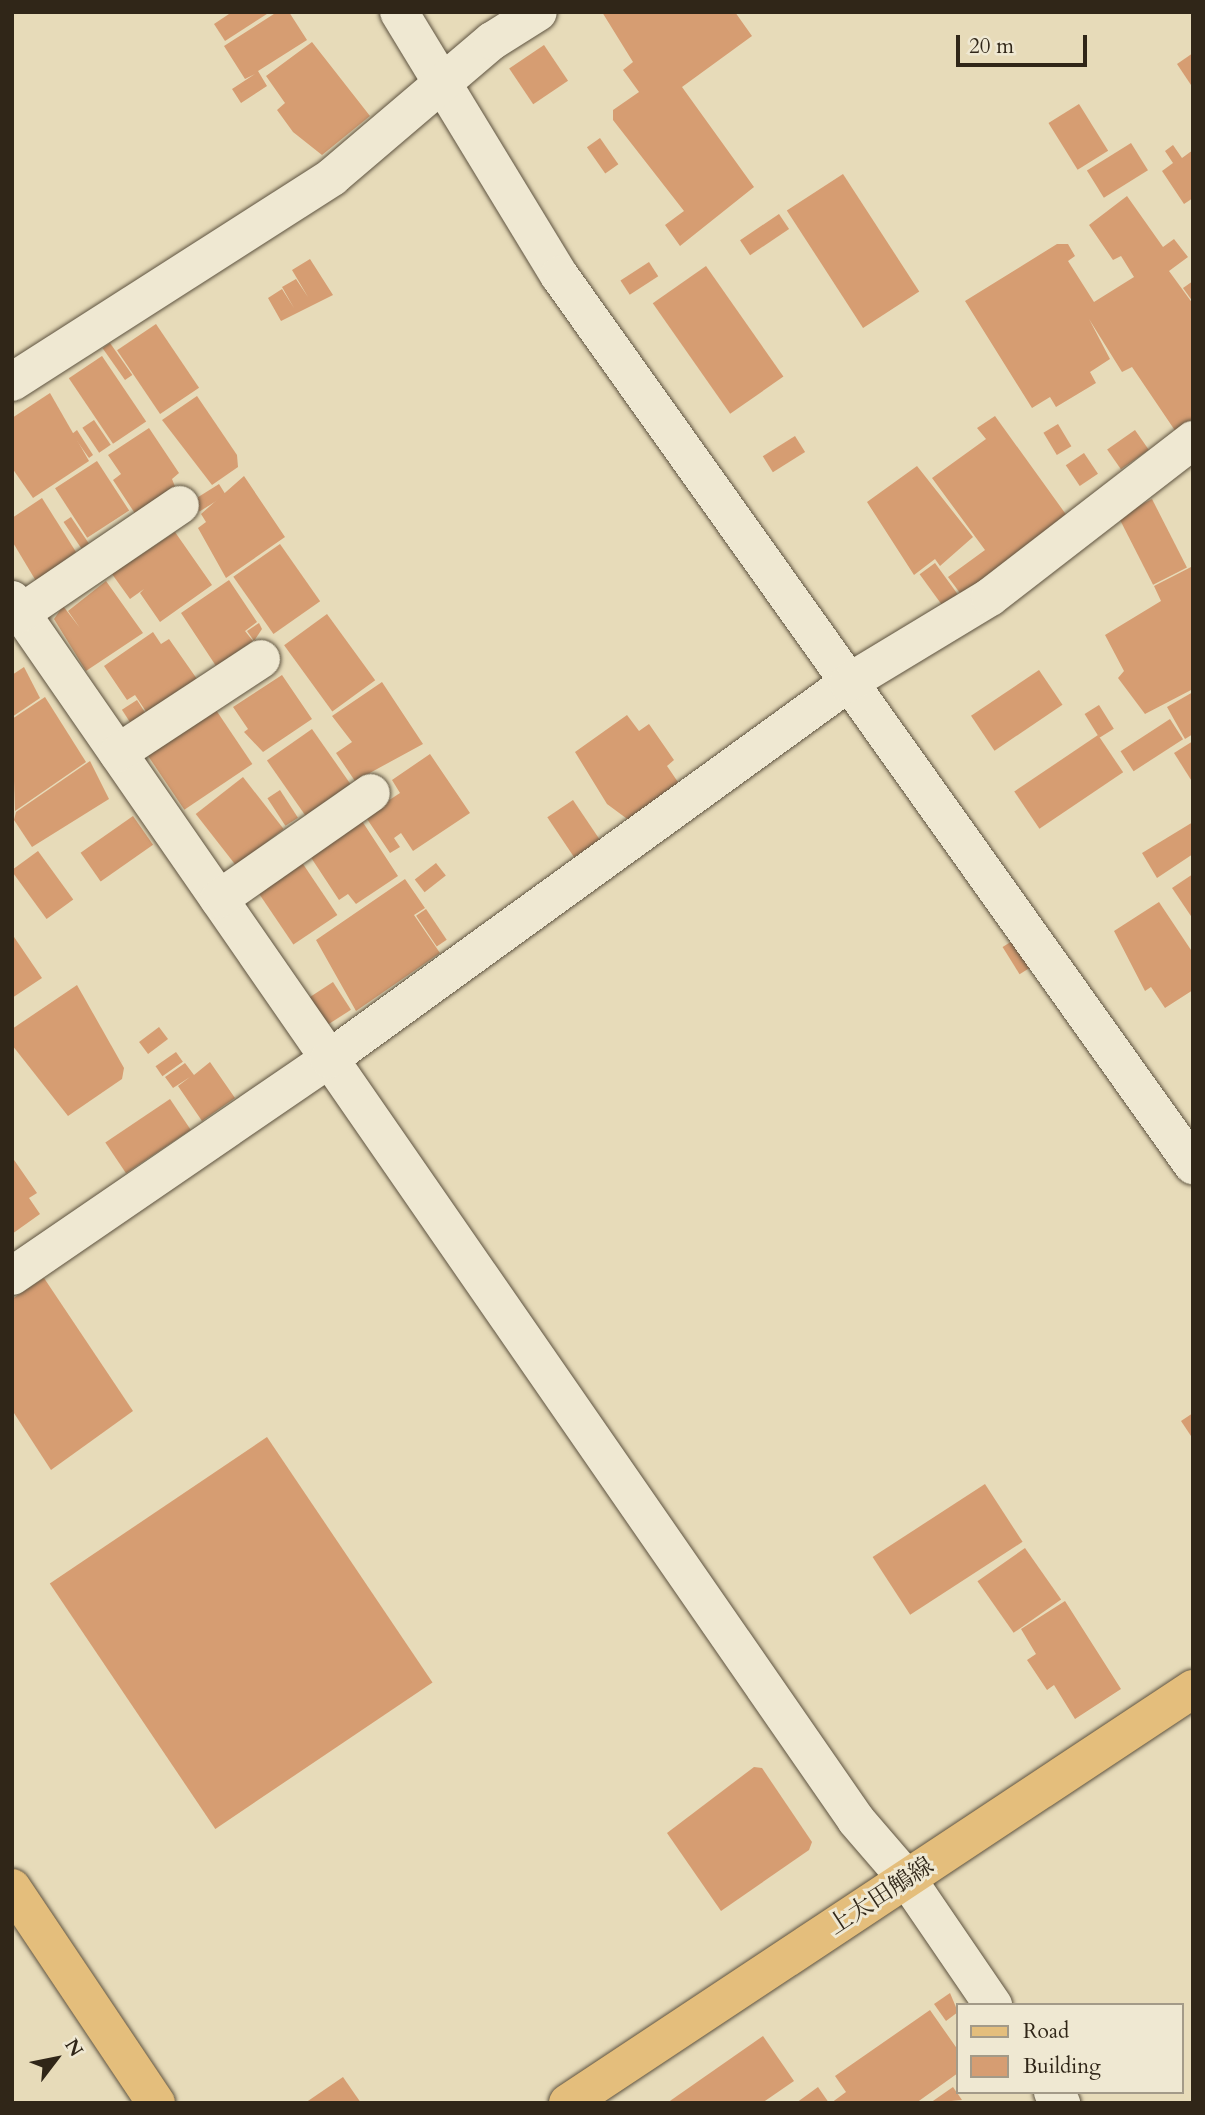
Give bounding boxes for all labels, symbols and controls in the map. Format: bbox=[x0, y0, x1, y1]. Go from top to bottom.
scale bar bbox=[960, 21, 1091, 65]
text: 20 m bbox=[969, 32, 1014, 61]
street label: 上太田鵤線 bbox=[823, 1851, 939, 1941]
legend bbox=[956, 2003, 1184, 2094]
text: Road bbox=[1023, 2017, 1069, 2046]
north arrow bbox=[21, 2024, 91, 2094]
text: N bbox=[58, 2034, 89, 2062]
text: Building bbox=[1023, 2052, 1101, 2081]

